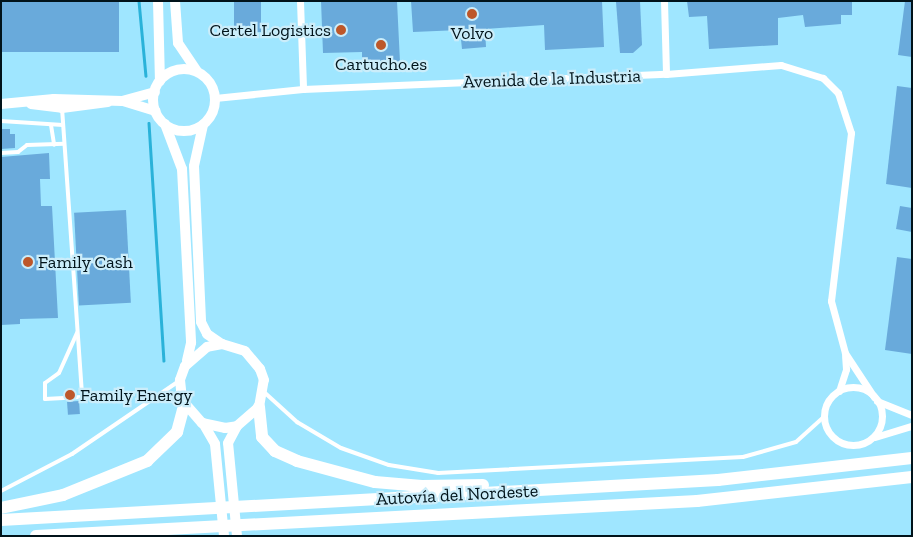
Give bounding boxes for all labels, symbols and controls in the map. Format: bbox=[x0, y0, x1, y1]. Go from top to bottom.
marker: Volvo bbox=[466, 8, 478, 20]
place label: Certel Logistics bbox=[210, 19, 331, 41]
place label: Volvo bbox=[451, 22, 493, 44]
marker: Certel Logistics bbox=[335, 24, 347, 36]
marker: Cartucho.es bbox=[375, 39, 387, 51]
place label: Cartucho.es bbox=[335, 53, 427, 75]
street label: Avenida de la Industria bbox=[463, 65, 641, 93]
place label: Family Cash bbox=[38, 251, 133, 273]
marker: Family Cash bbox=[22, 256, 34, 268]
place label: Family Energy bbox=[80, 384, 193, 406]
marker: Family Energy bbox=[64, 389, 76, 401]
street label: Autovía del Nordeste bbox=[375, 480, 539, 510]

